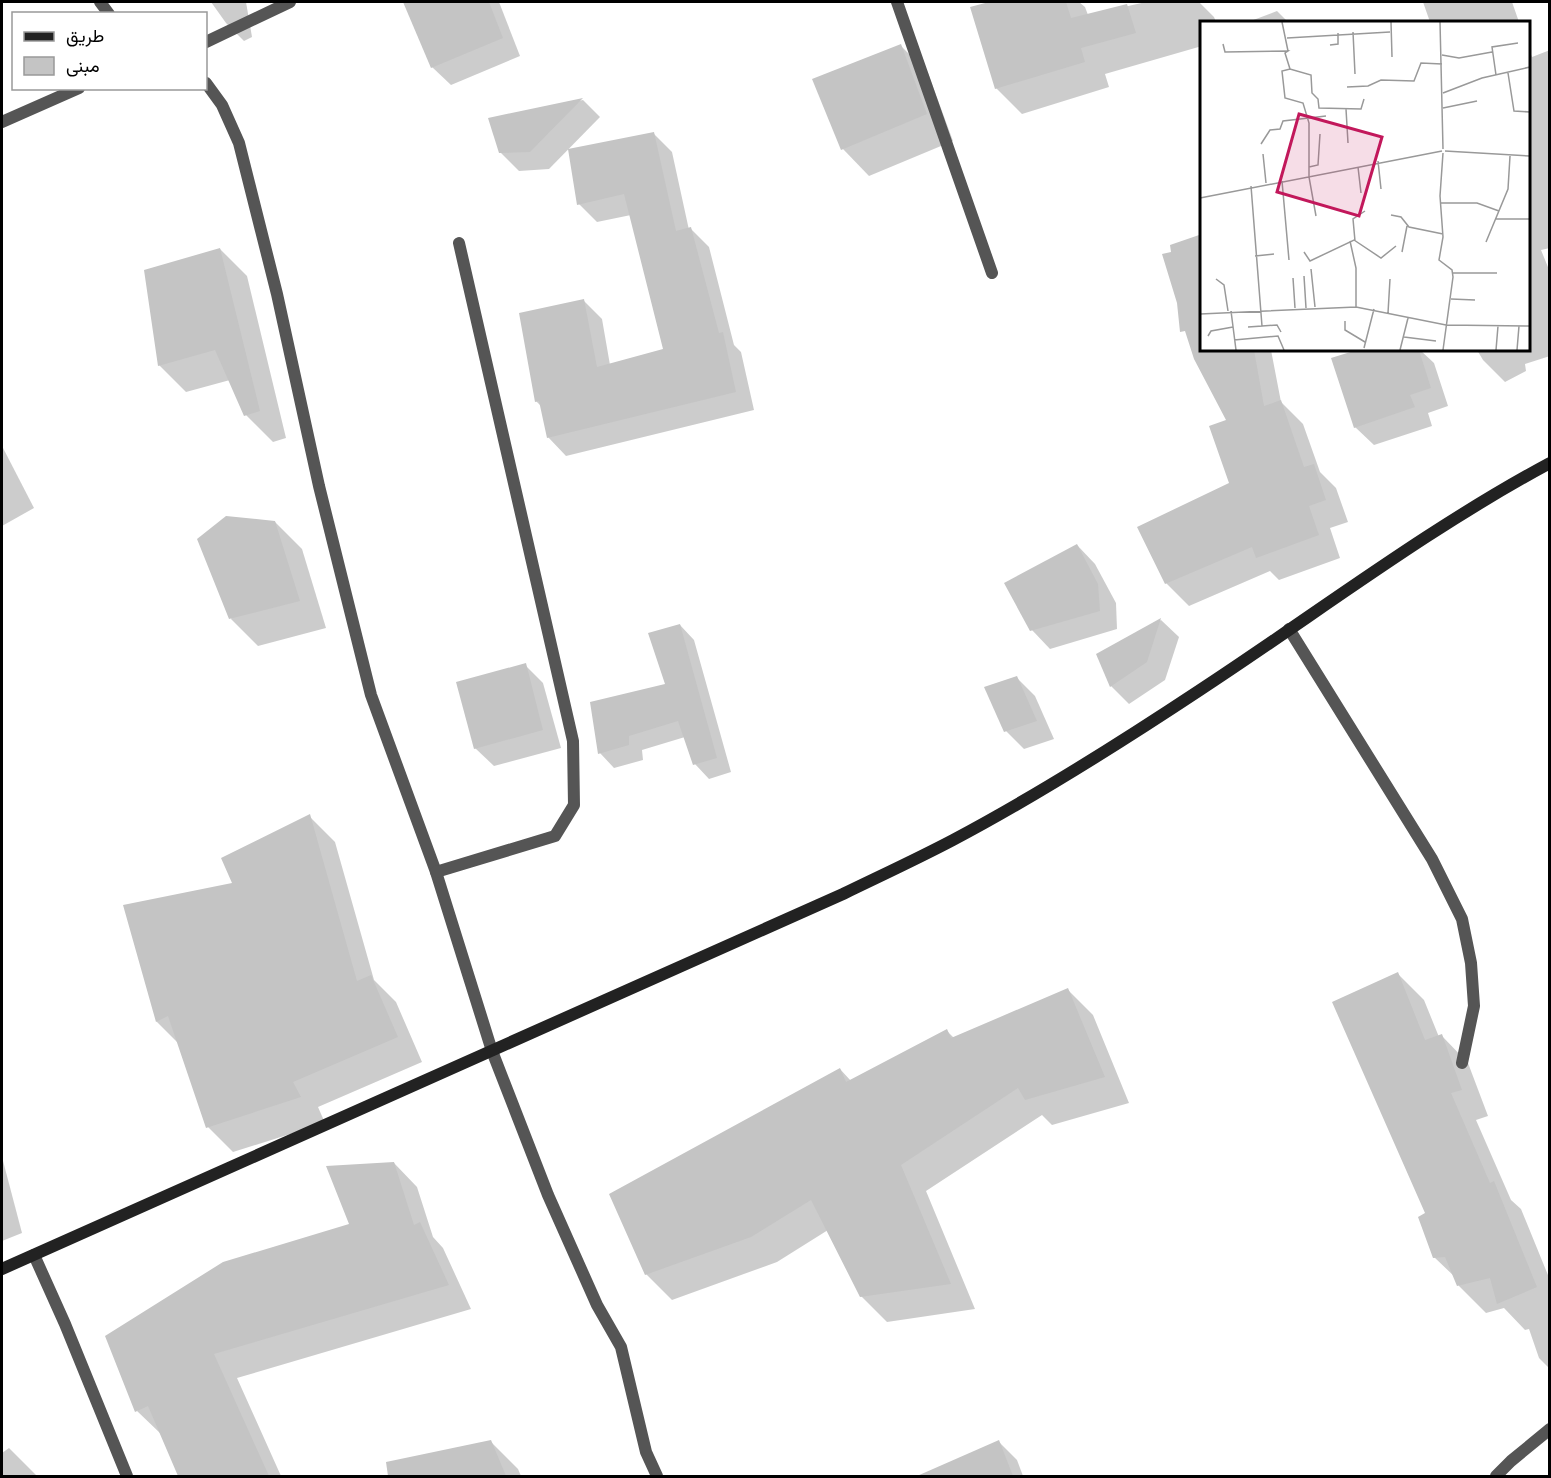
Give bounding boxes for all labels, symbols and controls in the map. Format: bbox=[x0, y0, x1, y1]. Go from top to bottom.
legend bbox=[12, 12, 207, 90]
inset map bbox=[1200, 21, 1530, 351]
text: طريق bbox=[66, 24, 104, 47]
text: مبنى bbox=[66, 54, 100, 77]

